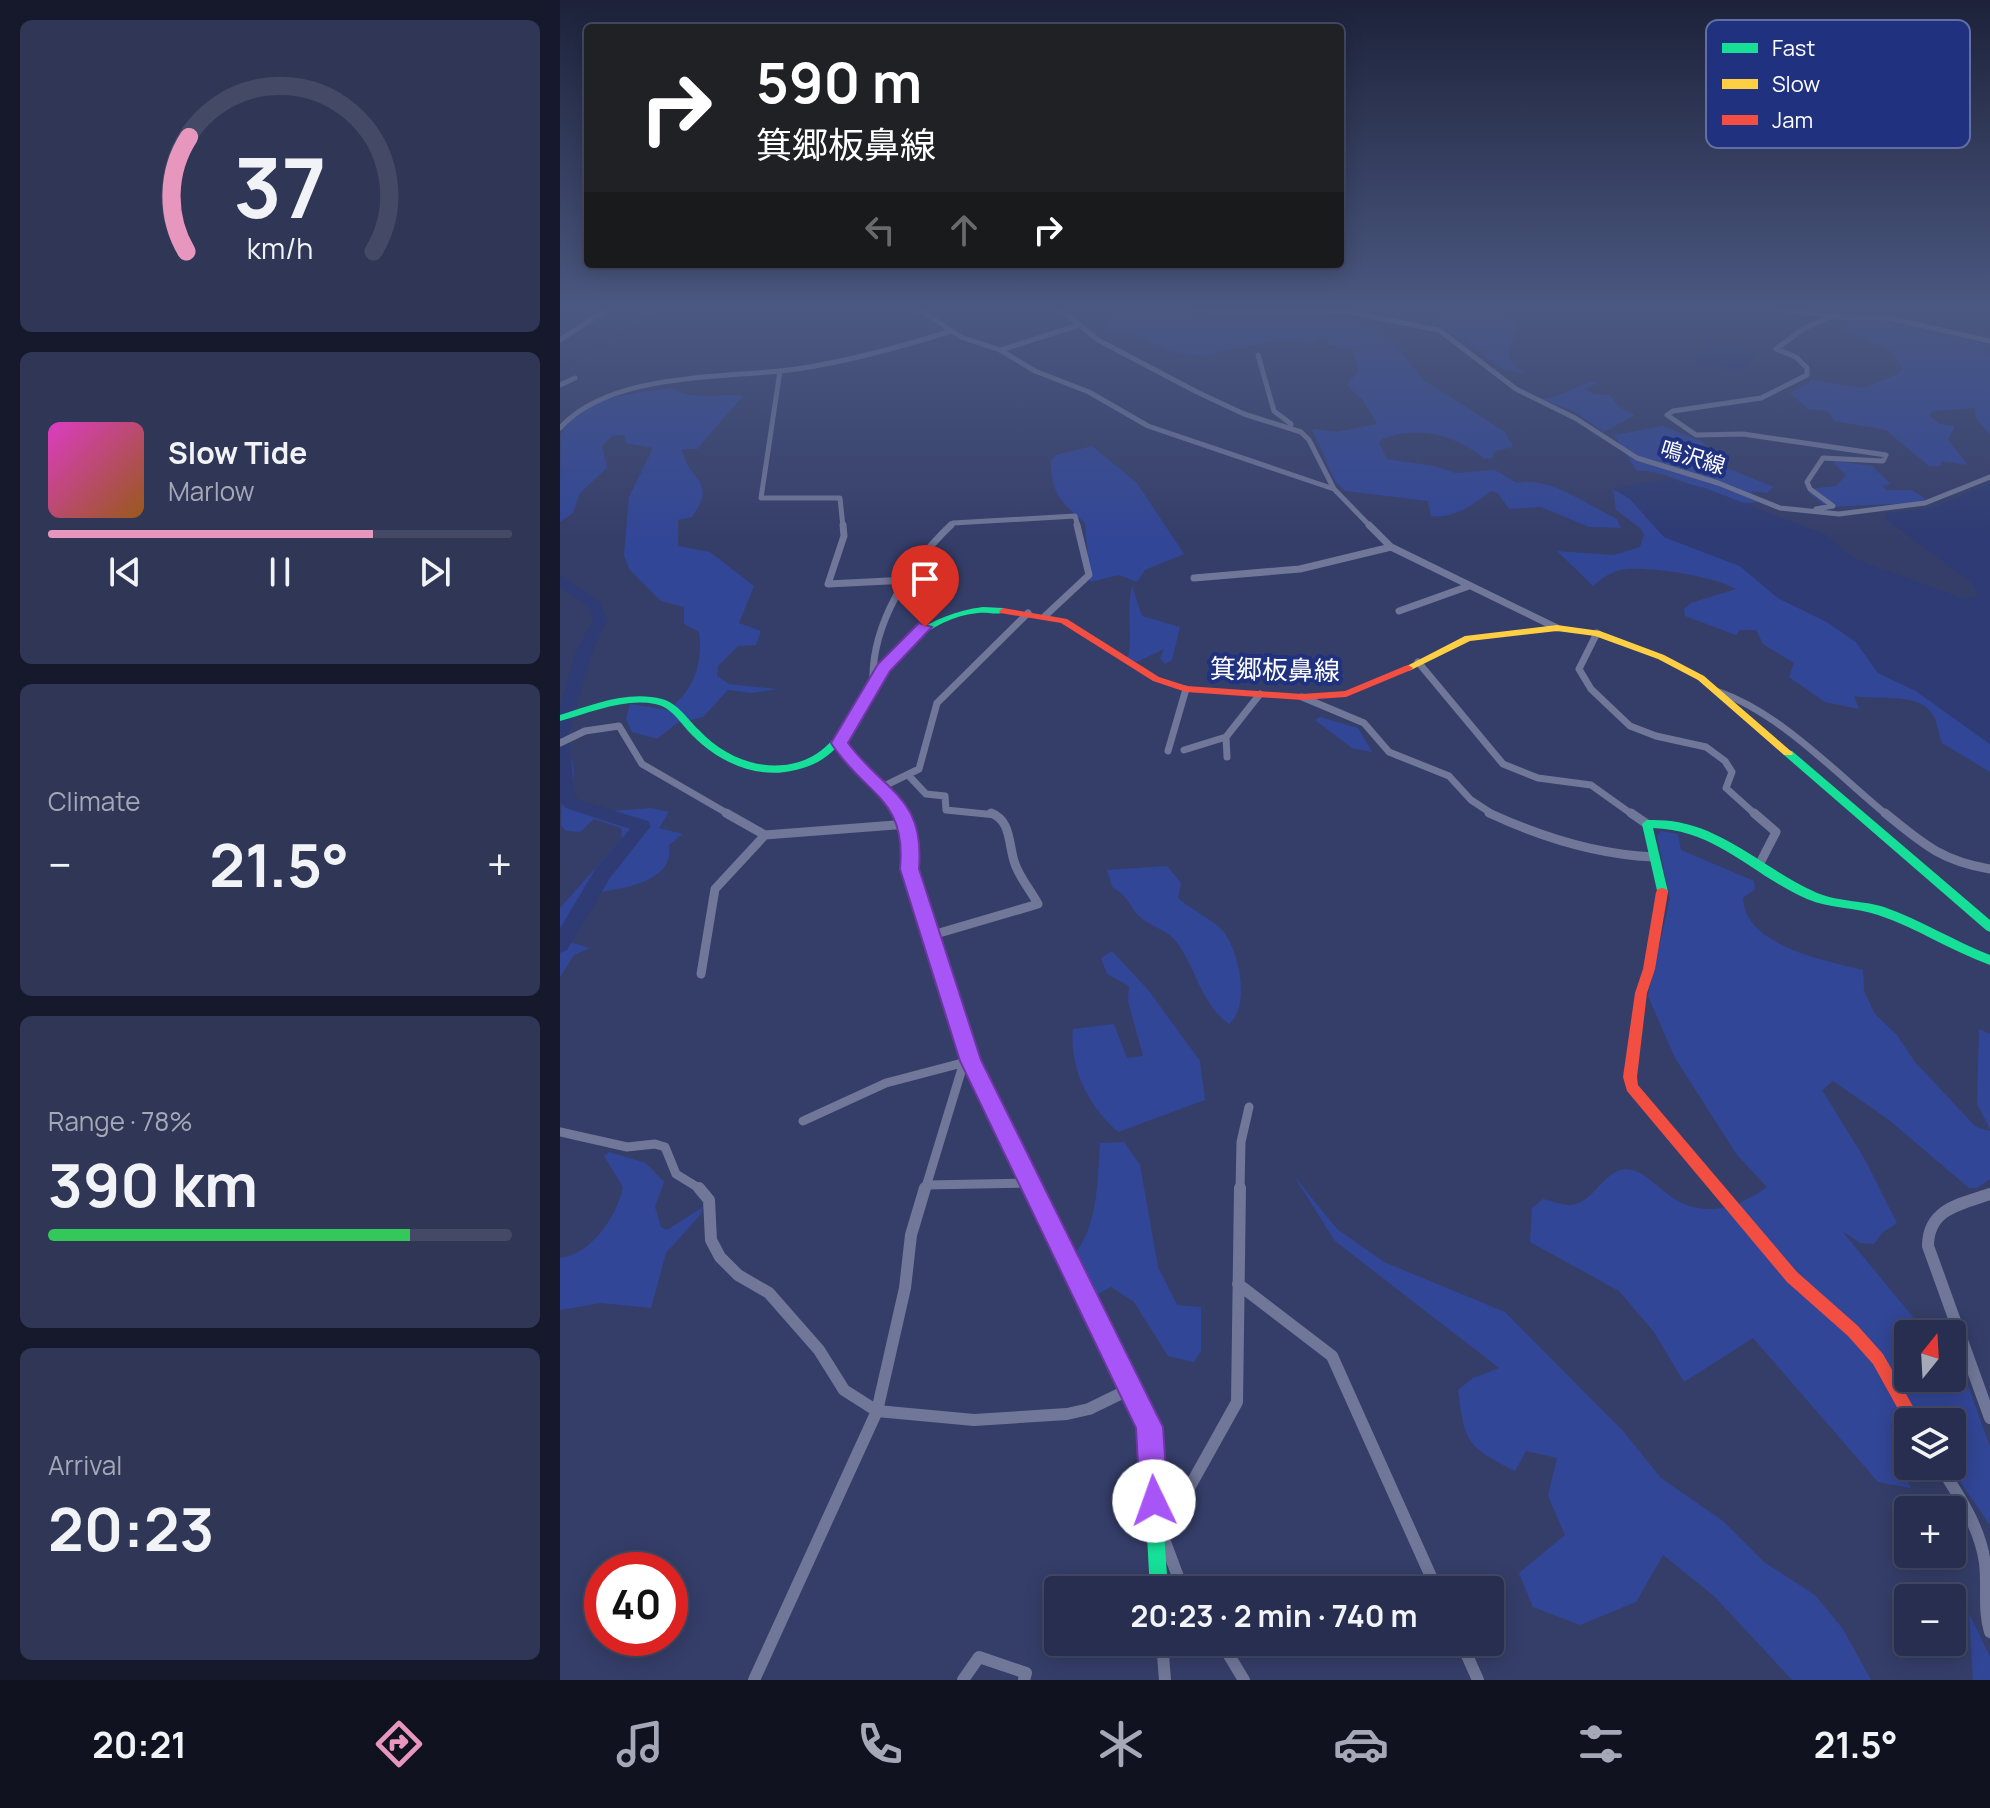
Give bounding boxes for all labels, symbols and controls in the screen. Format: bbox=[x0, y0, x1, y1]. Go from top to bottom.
legend bbox=[1706, 20, 1970, 148]
text: Fast bbox=[1772, 33, 1815, 63]
text: 590 m bbox=[756, 43, 922, 120]
icon: right bbox=[624, 56, 728, 160]
text: Slow bbox=[1772, 69, 1820, 99]
text: Jam bbox=[1772, 105, 1813, 135]
text: 箕郷板鼻線 bbox=[756, 120, 936, 169]
text: 37 bbox=[234, 129, 326, 243]
icon: left bbox=[858, 208, 902, 252]
icon: ahead bbox=[942, 208, 986, 252]
icon: right bbox=[1026, 208, 1070, 252]
text: km/h bbox=[247, 229, 313, 268]
text: Slow Tide bbox=[168, 432, 307, 473]
street label: 鳴沢線 bbox=[1657, 433, 1729, 481]
text: Marlow bbox=[168, 473, 255, 509]
pin bbox=[891, 545, 959, 627]
icon: previous bbox=[103, 550, 147, 594]
icon: pause bbox=[258, 550, 302, 594]
icon: next bbox=[413, 550, 457, 594]
icon: arrive bbox=[903, 557, 947, 601]
street label: 箕郷板鼻線 bbox=[1210, 650, 1340, 688]
text: Climate bbox=[48, 783, 140, 819]
text: 21.5° bbox=[209, 823, 349, 905]
text: − bbox=[48, 834, 72, 894]
text: + bbox=[487, 834, 512, 894]
text: Range · 78% bbox=[48, 1103, 193, 1139]
text: 390 km bbox=[48, 1143, 258, 1225]
north arrow bbox=[1894, 1320, 1966, 1392]
map controls bbox=[1894, 1320, 1966, 1656]
button: layers bbox=[1894, 1408, 1966, 1480]
text: Arrival bbox=[48, 1447, 122, 1483]
position arrow bbox=[1112, 1459, 1196, 1543]
text: 20:23 bbox=[48, 1487, 214, 1569]
button: + bbox=[1894, 1496, 1966, 1568]
speed limit sign: 40 bbox=[584, 1552, 688, 1656]
button: − bbox=[1894, 1584, 1966, 1656]
text: 20:23 · 2 min · 740 m bbox=[1131, 1595, 1417, 1636]
icon: directions bbox=[371, 1716, 427, 1772]
icon: music bbox=[612, 1716, 668, 1772]
icon: phone bbox=[852, 1716, 908, 1772]
icon: climate bbox=[1093, 1716, 1149, 1772]
icon: car bbox=[1333, 1716, 1389, 1772]
icon: filters bbox=[1573, 1716, 1629, 1772]
text: 20:21 bbox=[92, 1720, 187, 1769]
text: 21.5° bbox=[1814, 1720, 1898, 1769]

